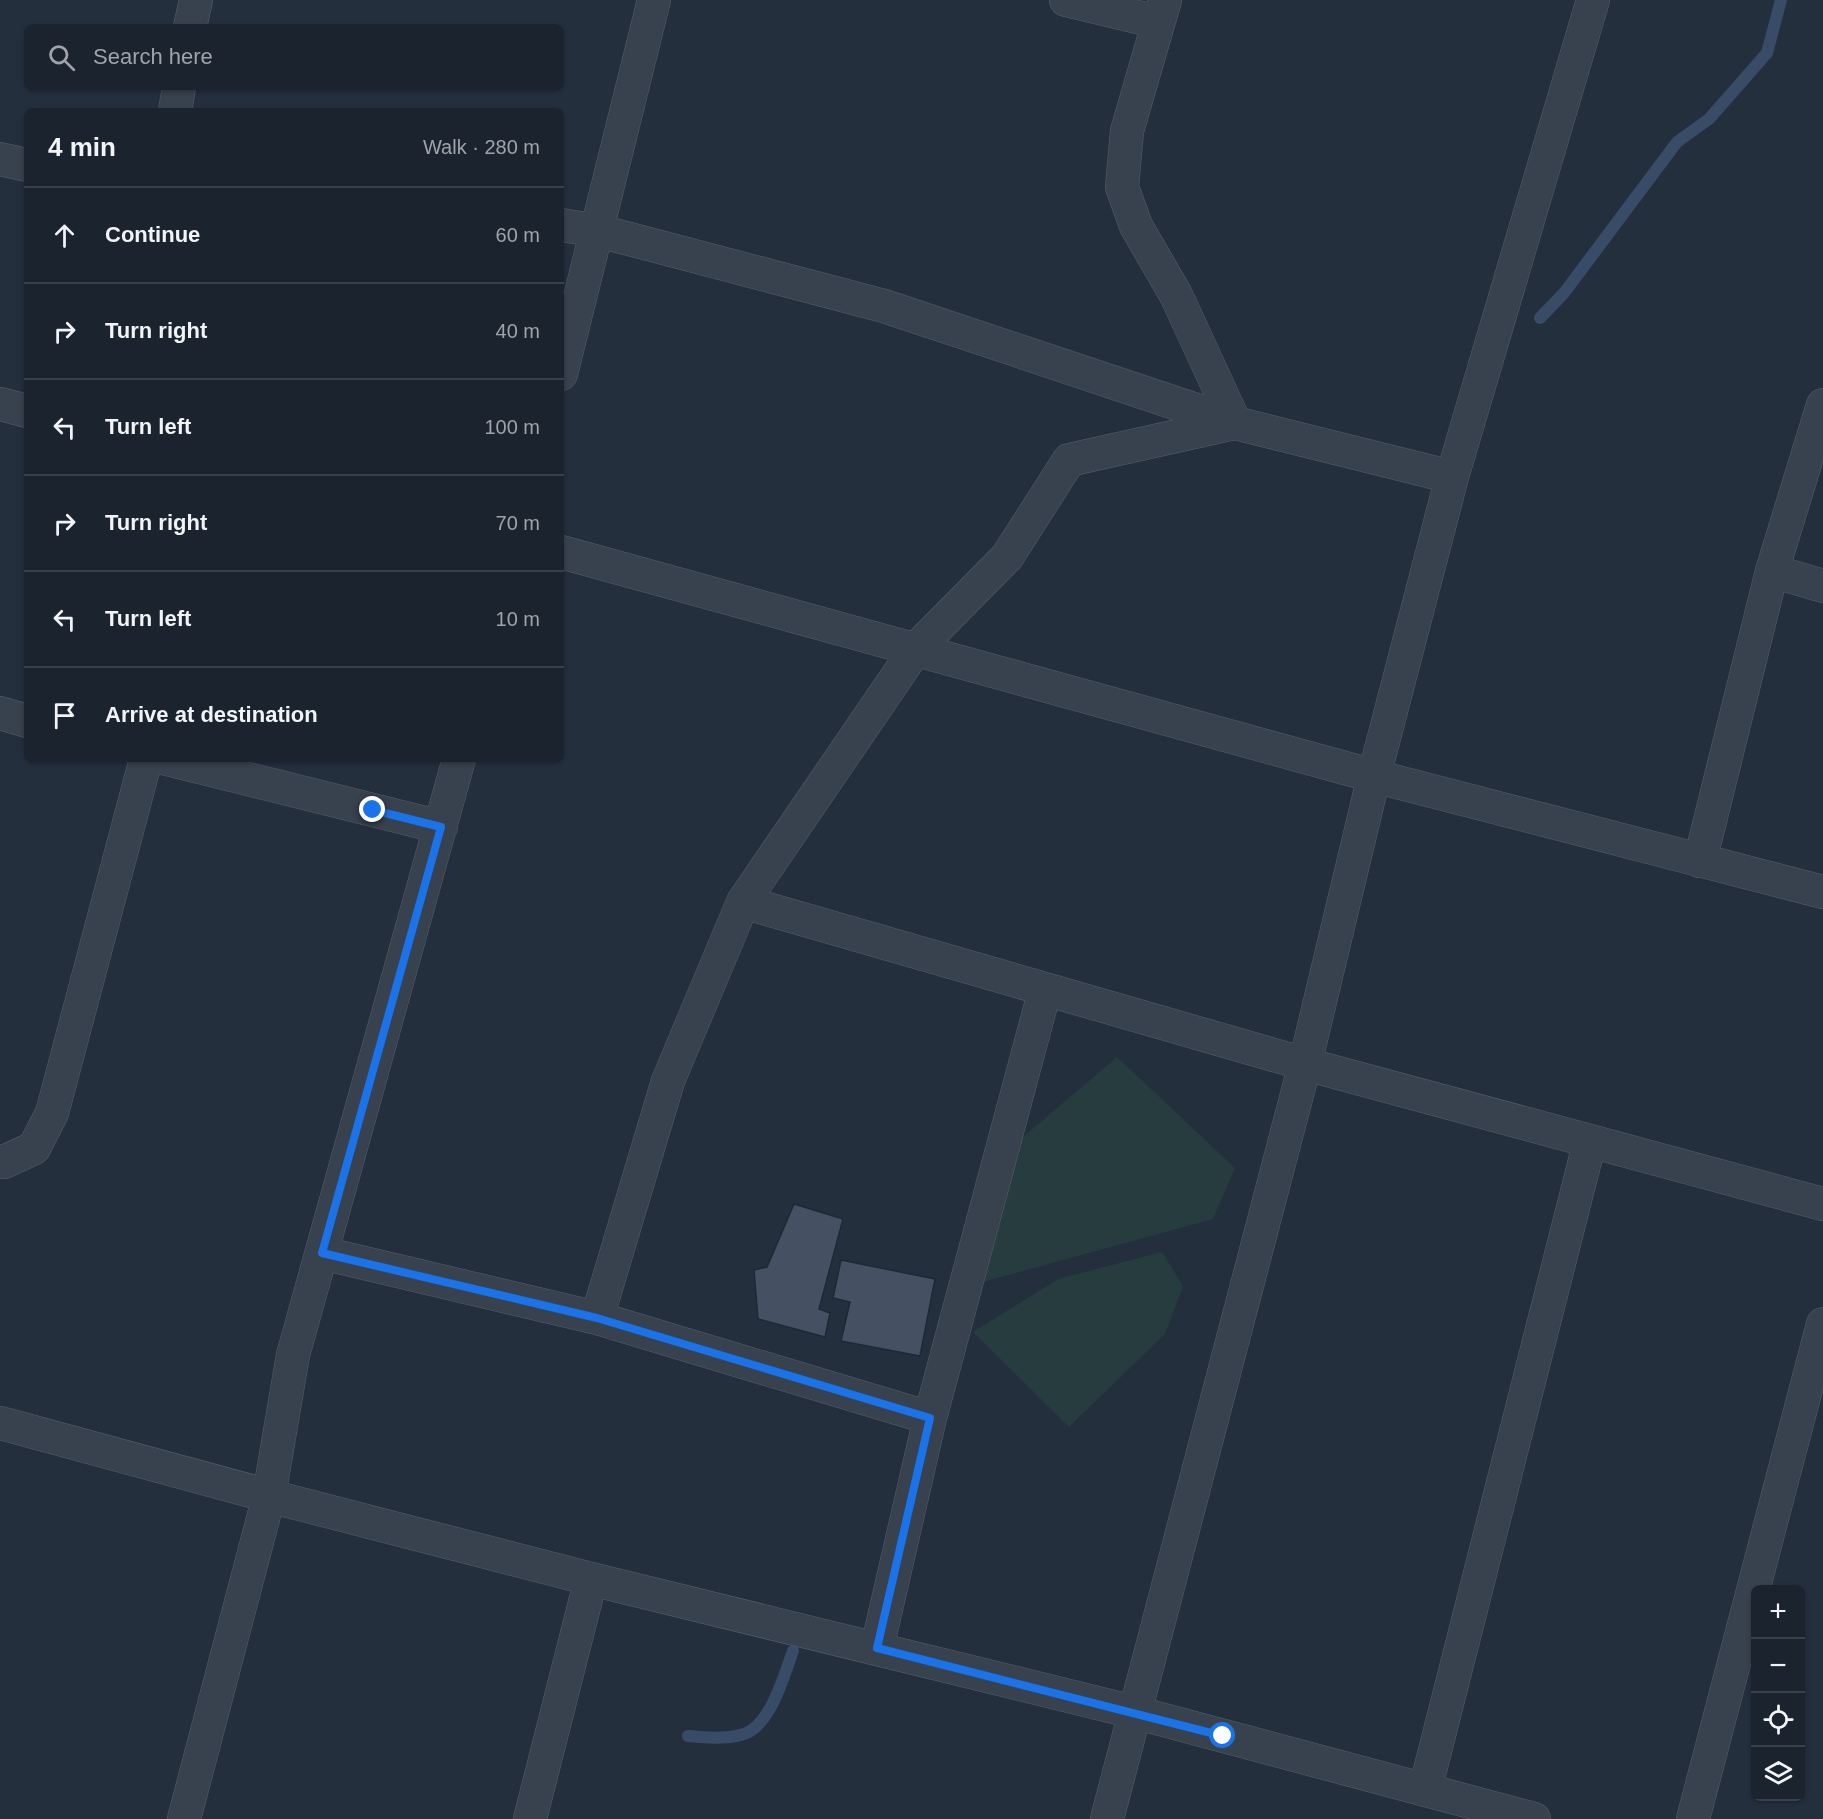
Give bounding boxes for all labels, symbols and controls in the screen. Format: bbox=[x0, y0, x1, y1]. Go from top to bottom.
search box bbox=[24, 24, 564, 90]
icon: search bbox=[45, 41, 78, 74]
text: Search here bbox=[93, 44, 213, 69]
text: 4 min bbox=[48, 132, 116, 162]
text: Walk · 280 m bbox=[423, 136, 540, 158]
icon: ahead bbox=[48, 219, 81, 252]
text: Continue bbox=[105, 222, 200, 247]
text: 60 m bbox=[496, 224, 540, 246]
icon: right bbox=[48, 315, 81, 348]
text: Turn right bbox=[105, 318, 207, 343]
text: 40 m bbox=[496, 320, 540, 342]
icon: left bbox=[48, 411, 81, 444]
text: Turn left bbox=[105, 414, 191, 439]
text: 100 m bbox=[484, 416, 540, 438]
icon: right bbox=[48, 507, 81, 540]
text: Turn right bbox=[105, 510, 207, 535]
text: 70 m bbox=[496, 512, 540, 534]
icon: left bbox=[48, 603, 81, 636]
text: Turn left bbox=[105, 606, 191, 631]
text: 10 m bbox=[496, 608, 540, 630]
icon: arrive bbox=[48, 699, 81, 732]
text: Arrive at destination bbox=[105, 702, 318, 727]
route end bbox=[359, 796, 385, 822]
map controls bbox=[1751, 1585, 1805, 1801]
button: + bbox=[1751, 1585, 1805, 1639]
button: − bbox=[1751, 1639, 1805, 1693]
button: locate bbox=[1751, 1693, 1805, 1747]
route start bbox=[1209, 1722, 1235, 1748]
button: layers bbox=[1751, 1747, 1805, 1801]

